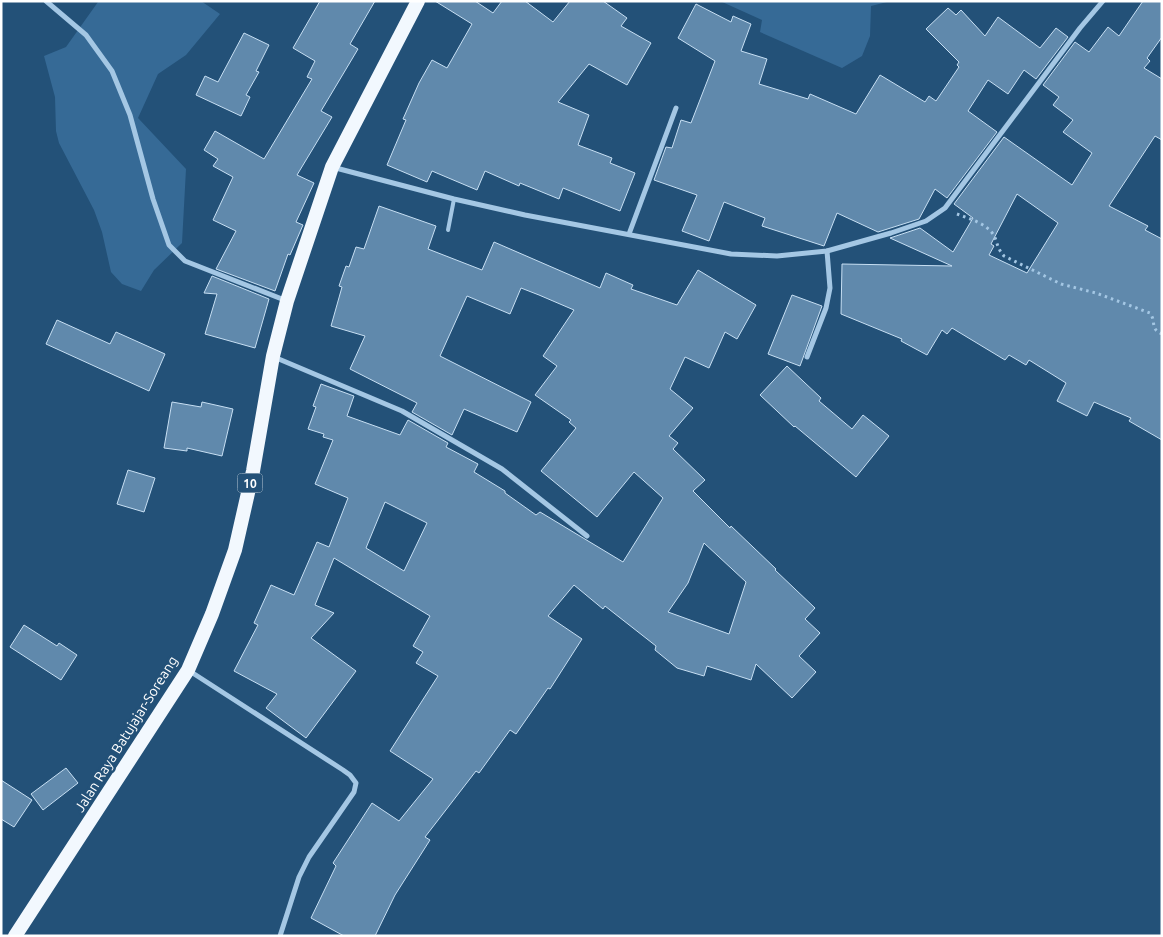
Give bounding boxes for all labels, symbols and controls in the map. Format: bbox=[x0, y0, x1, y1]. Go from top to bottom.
road number: 10 bbox=[238, 473, 262, 492]
street label: Jalan Raya Batujajar-Soreang bbox=[71, 653, 181, 815]

